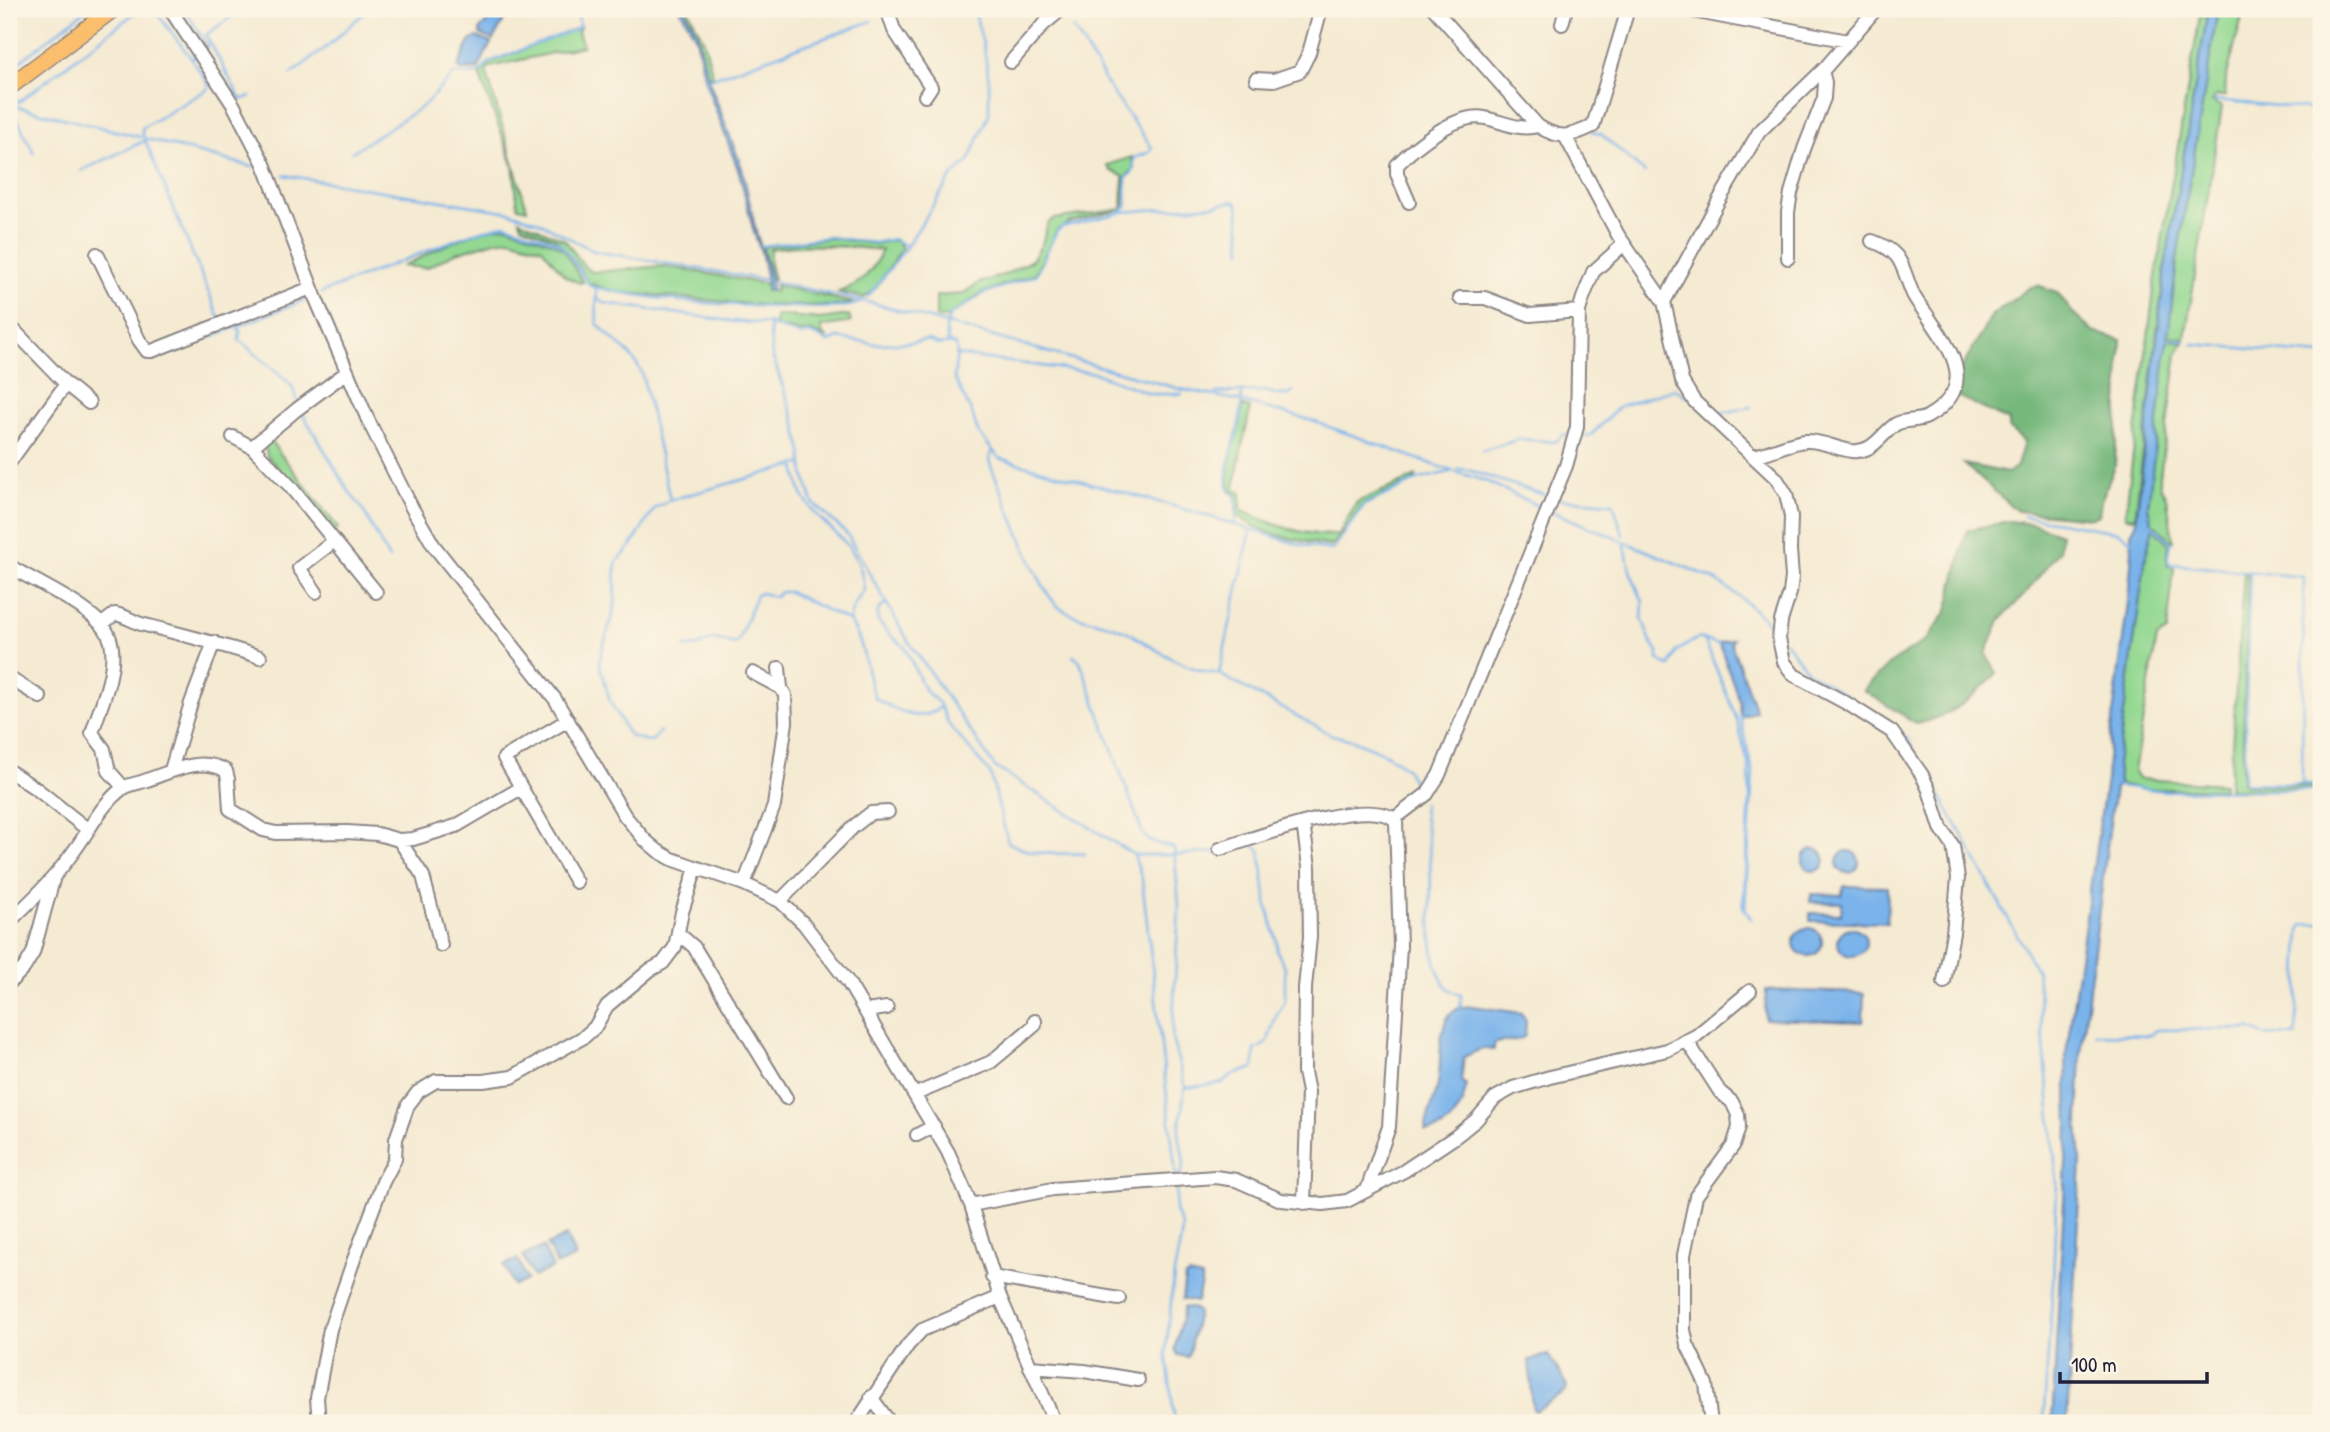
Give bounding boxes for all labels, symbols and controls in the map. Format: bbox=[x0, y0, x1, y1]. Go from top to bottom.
scale bar bbox=[2060, 1341, 2208, 1385]
text: 100 m bbox=[2071, 1350, 2117, 1379]

